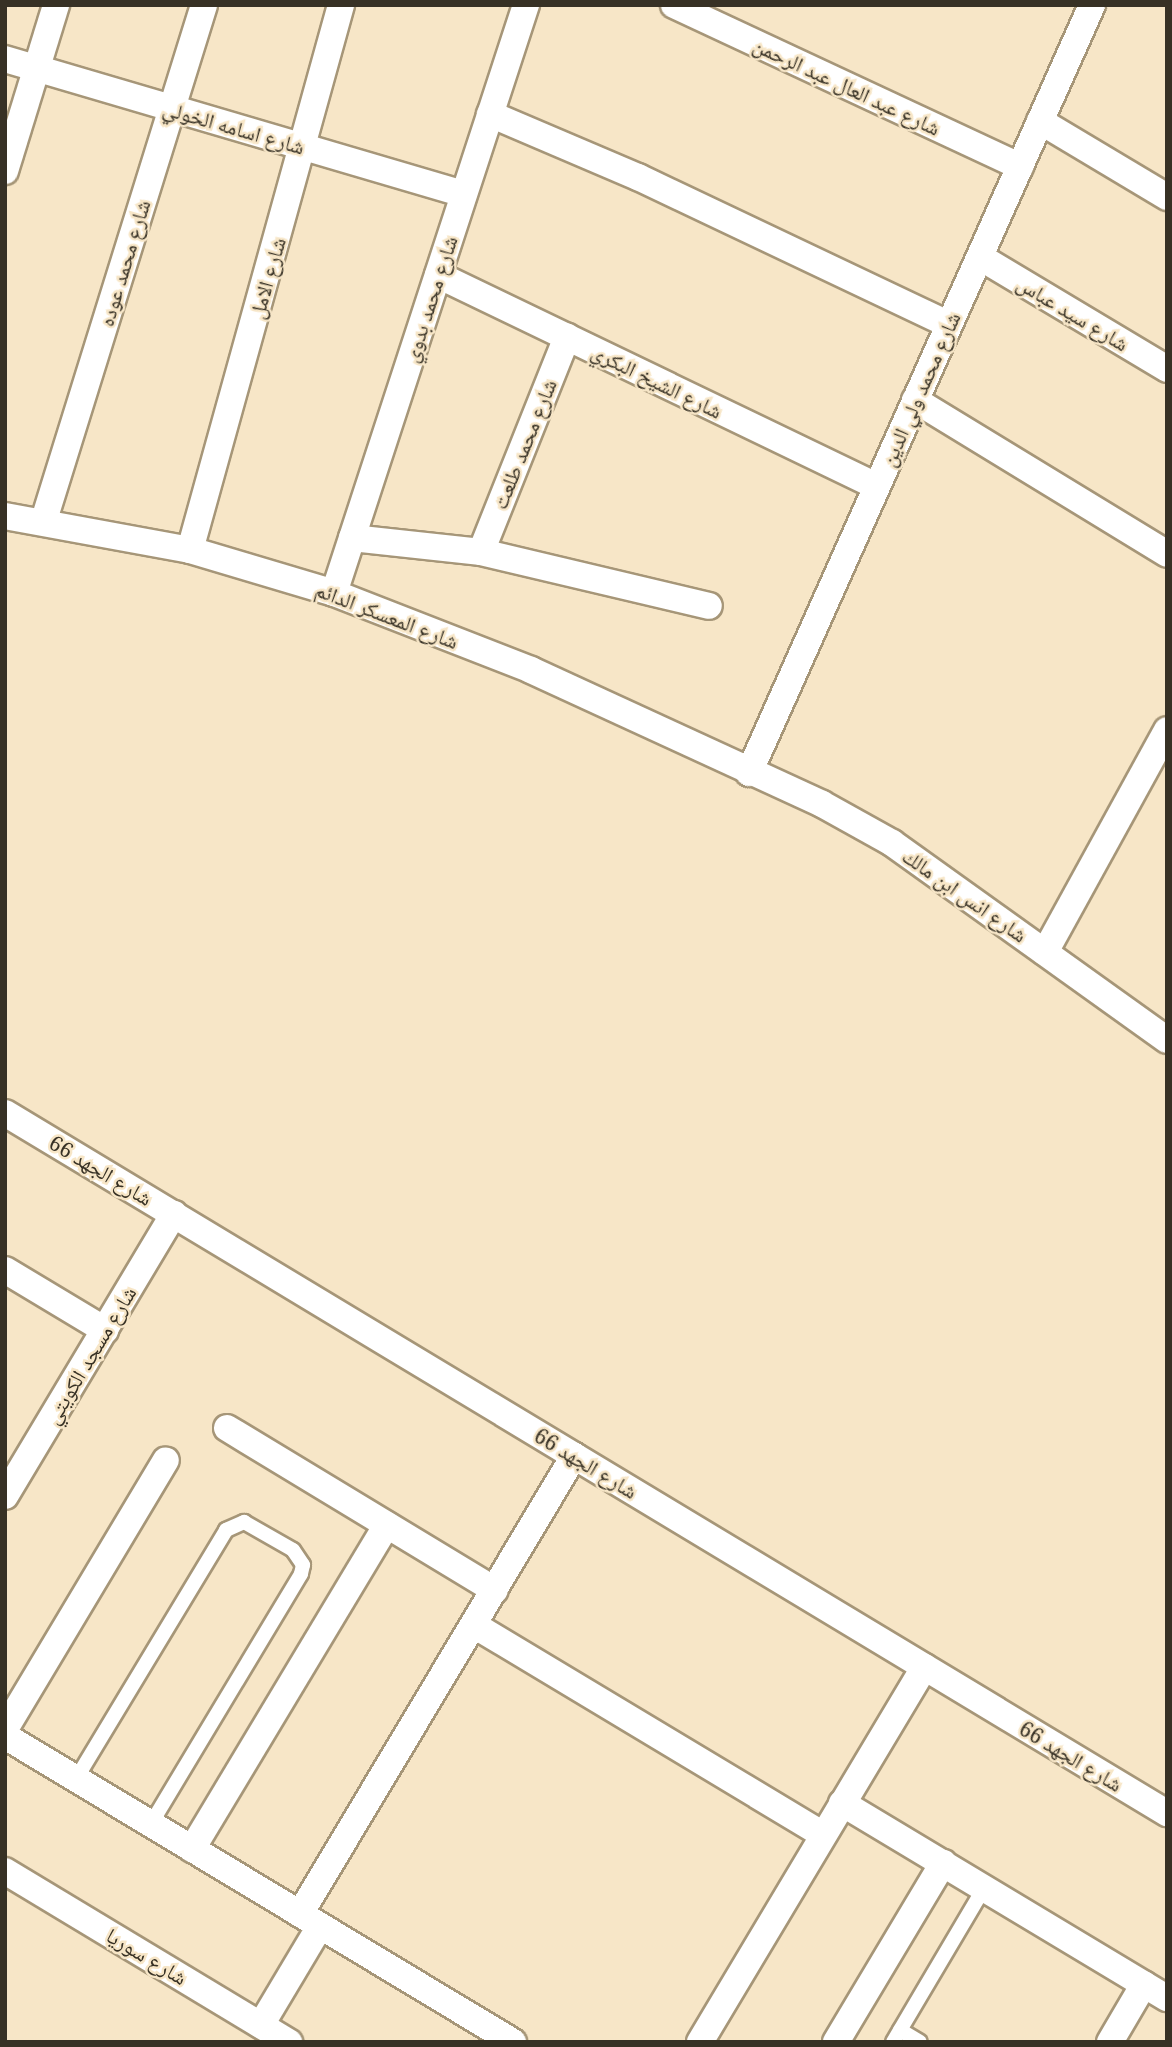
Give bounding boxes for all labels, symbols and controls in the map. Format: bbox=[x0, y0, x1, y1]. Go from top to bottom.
street label: شارع عبد العال عبد الرحمن bbox=[750, 32, 944, 140]
street label: شارع اسامه الخولي bbox=[160, 95, 308, 159]
street label: شارع محمد عوده bbox=[93, 197, 155, 329]
street label: شارع محمد بدوي bbox=[398, 233, 462, 365]
street label: شارع الامل bbox=[243, 235, 291, 321]
street label: شارع سيد عباس bbox=[1013, 270, 1133, 356]
street label: شارع محمد ولي الدين bbox=[875, 308, 965, 470]
street label: شارع الشيخ البكري bbox=[587, 338, 727, 424]
street label: شارع محمد طلعت bbox=[486, 375, 562, 513]
street label: شارع المعسكر الدائم bbox=[312, 576, 462, 654]
street label: شارع انس ابن مالك bbox=[898, 843, 1032, 947]
street label: شارع الجهد 66 bbox=[45, 1129, 157, 1211]
street label: شارع مسجد الكويتي bbox=[39, 1281, 141, 1429]
street label: شارع الجهد 66 bbox=[530, 1422, 642, 1504]
street label: شارع الجهد 66 bbox=[1015, 1715, 1127, 1797]
street label: شارع سوريا bbox=[102, 1922, 192, 1990]

